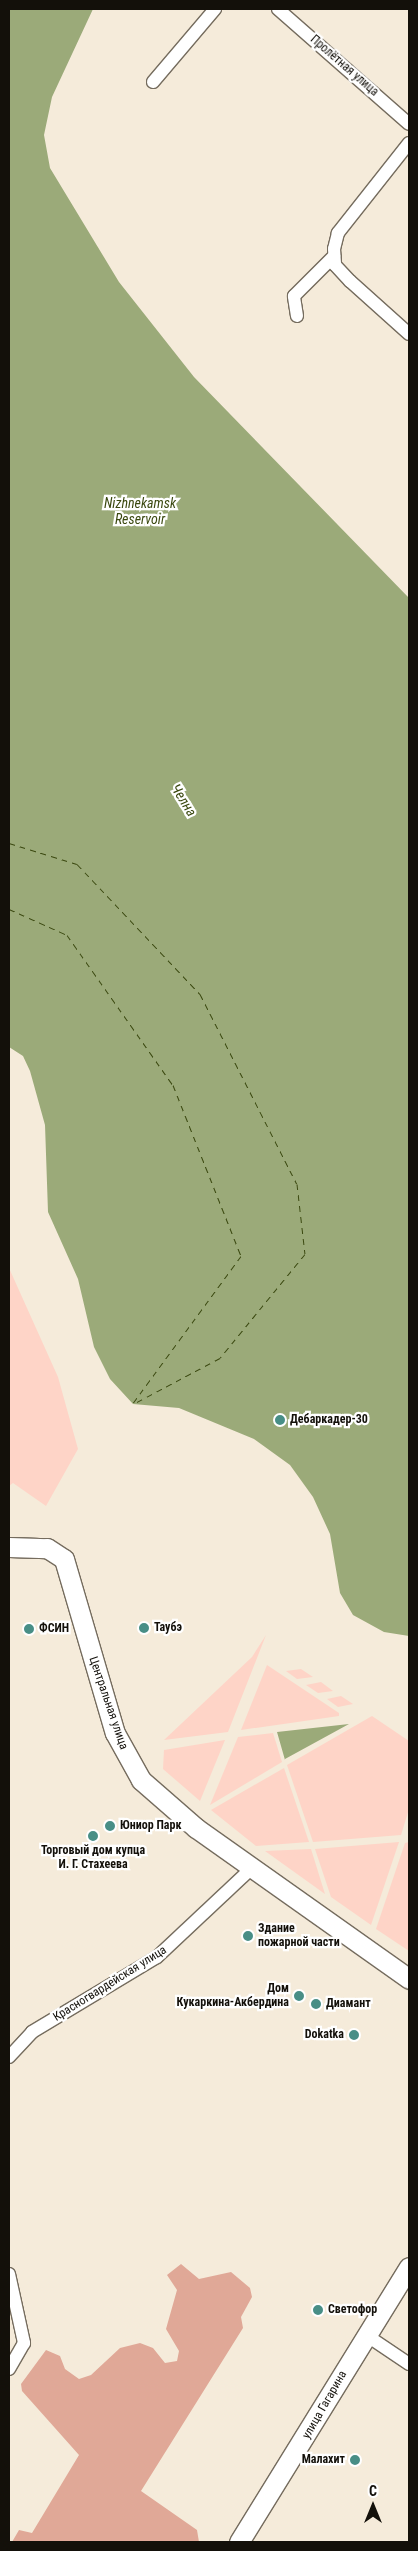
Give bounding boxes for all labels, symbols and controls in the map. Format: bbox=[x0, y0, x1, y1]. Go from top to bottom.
street label: Пролётная улица bbox=[307, 33, 381, 99]
water label: Nizhnekamsk Reservoir bbox=[104, 495, 176, 528]
water label: Челна bbox=[168, 781, 200, 819]
place label: Дебаркадер-30 bbox=[290, 1413, 368, 1427]
marker: Дебаркадер-30 bbox=[274, 1414, 286, 1426]
place label: Таубэ bbox=[154, 1621, 182, 1635]
place label: ФСИН bbox=[39, 1622, 69, 1636]
marker: Таубэ bbox=[138, 1622, 150, 1634]
marker: ФСИН bbox=[23, 1623, 35, 1635]
street label: Центральная улица bbox=[85, 1655, 131, 1751]
place label: Юниор Парк bbox=[120, 1819, 181, 1833]
marker: Юниор Парк bbox=[104, 1820, 116, 1832]
marker: Торговый дом купца И. Г. Стахеева bbox=[87, 1830, 99, 1842]
place label: Торговый дом купца И. Г. Стахеева bbox=[41, 1844, 145, 1872]
place label: Здание пожарной части bbox=[258, 1922, 340, 1950]
marker: Здание пожарной части bbox=[242, 1930, 254, 1942]
street label: Красногвардейская улица bbox=[51, 1943, 169, 2025]
place label: Дом Кукаркина-Акбердина bbox=[177, 1982, 289, 2010]
marker: Дом Кукаркина-Акбердина bbox=[293, 1990, 305, 2002]
place label: Диамант bbox=[326, 1997, 371, 2011]
marker: Диамант bbox=[310, 1998, 322, 2010]
place label: Dokatka bbox=[305, 2028, 344, 2042]
marker: Dokatka bbox=[348, 2029, 360, 2041]
place label: Светофор bbox=[328, 2303, 377, 2317]
marker: Светофор bbox=[312, 2304, 324, 2316]
street label: улица Гагарина bbox=[300, 2368, 350, 2442]
place label: Малахит bbox=[302, 2453, 345, 2467]
marker: Малахит bbox=[349, 2454, 361, 2466]
north arrow bbox=[348, 2481, 398, 2531]
text: С bbox=[369, 2483, 377, 2499]

